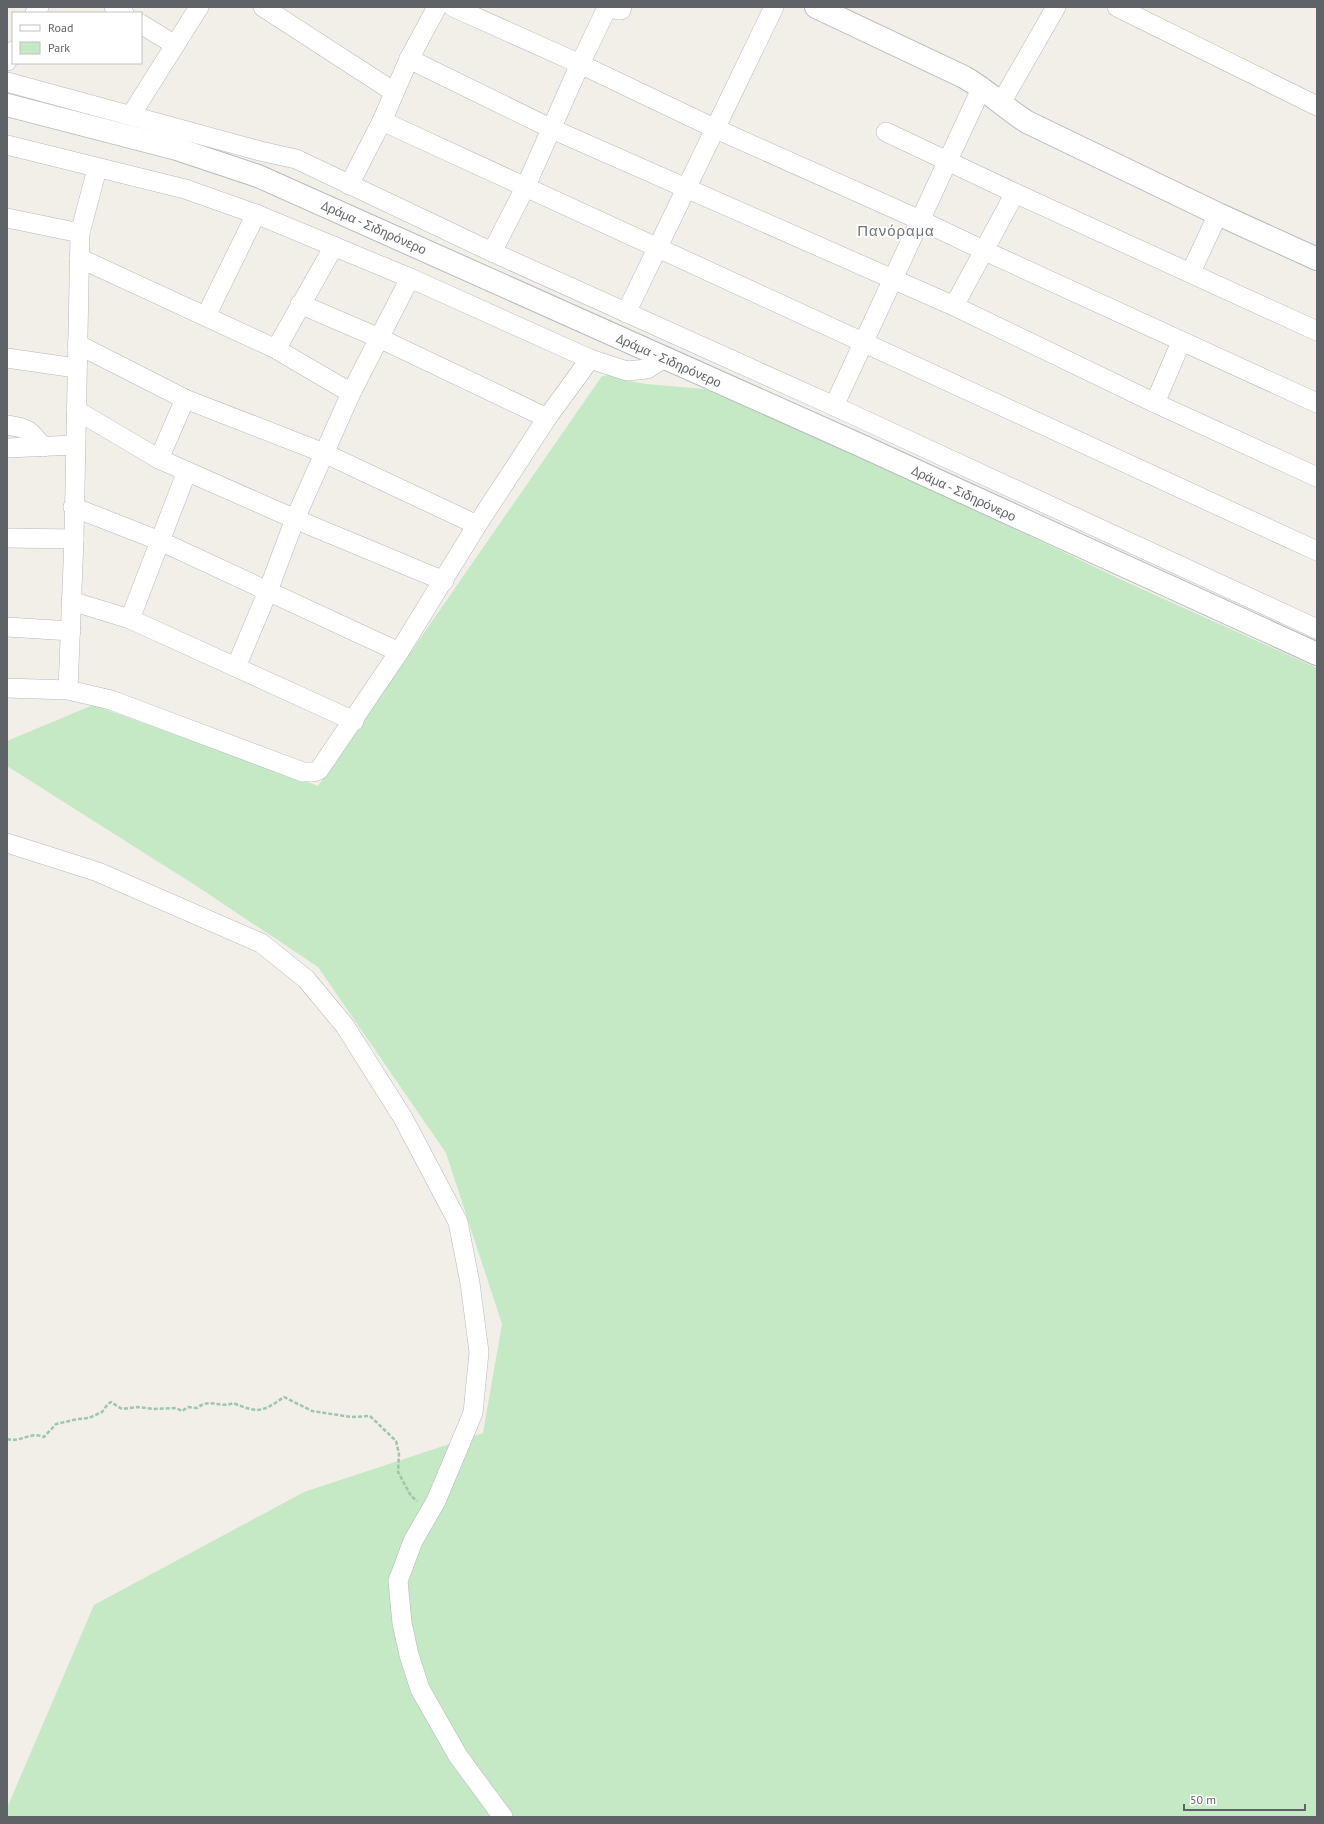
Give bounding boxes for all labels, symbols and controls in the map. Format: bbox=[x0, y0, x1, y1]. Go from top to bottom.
legend bbox=[12, 12, 142, 64]
text: Road bbox=[48, 20, 73, 35]
text: Park bbox=[48, 40, 70, 55]
street label: Δράμα - Σιδηρόνερο bbox=[319, 197, 429, 258]
district label: Πανόραμα bbox=[857, 221, 935, 240]
street label: Δράμα - Σιδηρόνερο bbox=[614, 330, 724, 391]
street label: Δράμα - Σιδηρόνερο bbox=[909, 462, 1019, 525]
scale bar bbox=[1184, 1786, 1305, 1812]
text: 50 m bbox=[1190, 1792, 1216, 1807]

